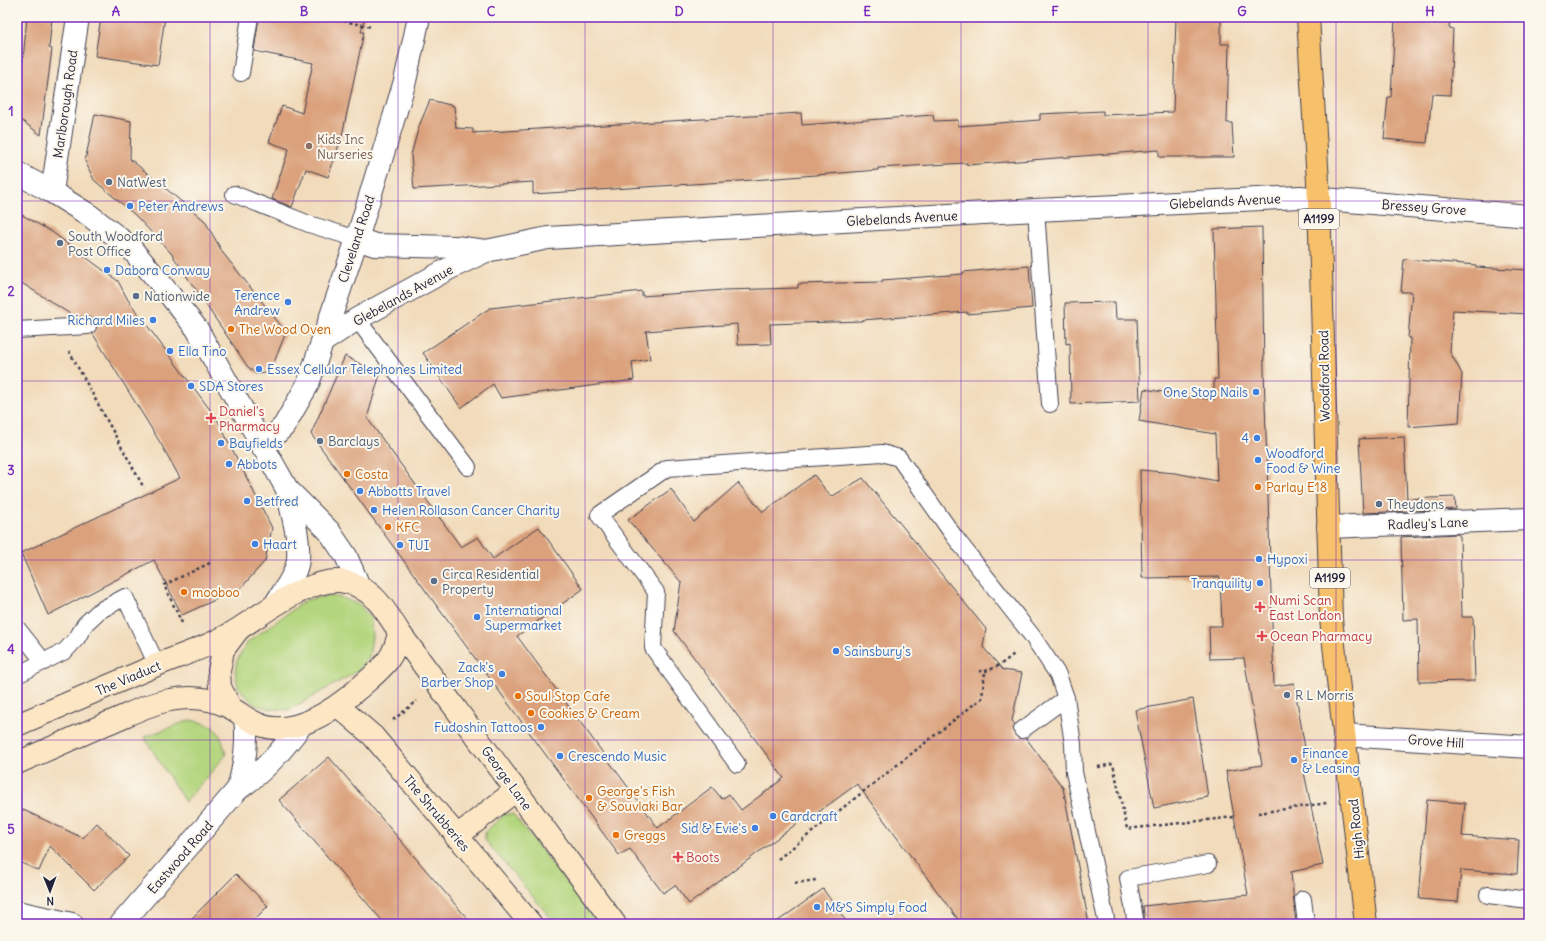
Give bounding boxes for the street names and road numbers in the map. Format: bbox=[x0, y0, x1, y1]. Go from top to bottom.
street label: Marlborough Road bbox=[49, 49, 82, 159]
street label: Glebelands Avenue bbox=[1169, 190, 1281, 213]
street label: Cleveland Road bbox=[334, 193, 379, 285]
street label: Bressey Grove bbox=[1381, 196, 1467, 219]
street label: Glebelands Avenue bbox=[846, 207, 958, 230]
road number: A1199 bbox=[1299, 209, 1339, 229]
street label: Glebelands Avenue bbox=[350, 261, 456, 330]
street label: Woodford Road bbox=[1315, 330, 1334, 422]
street label: Radley's Lane bbox=[1387, 514, 1469, 533]
road number: A1199 bbox=[1310, 568, 1350, 588]
street label: The Viaduct bbox=[93, 657, 164, 700]
street label: Grove Hill bbox=[1407, 731, 1465, 752]
street label: George Lane bbox=[478, 743, 536, 814]
street label: The Shrubberies bbox=[400, 772, 474, 855]
street label: High Road bbox=[1345, 798, 1368, 860]
street label: Eastwood Road bbox=[144, 817, 217, 897]

